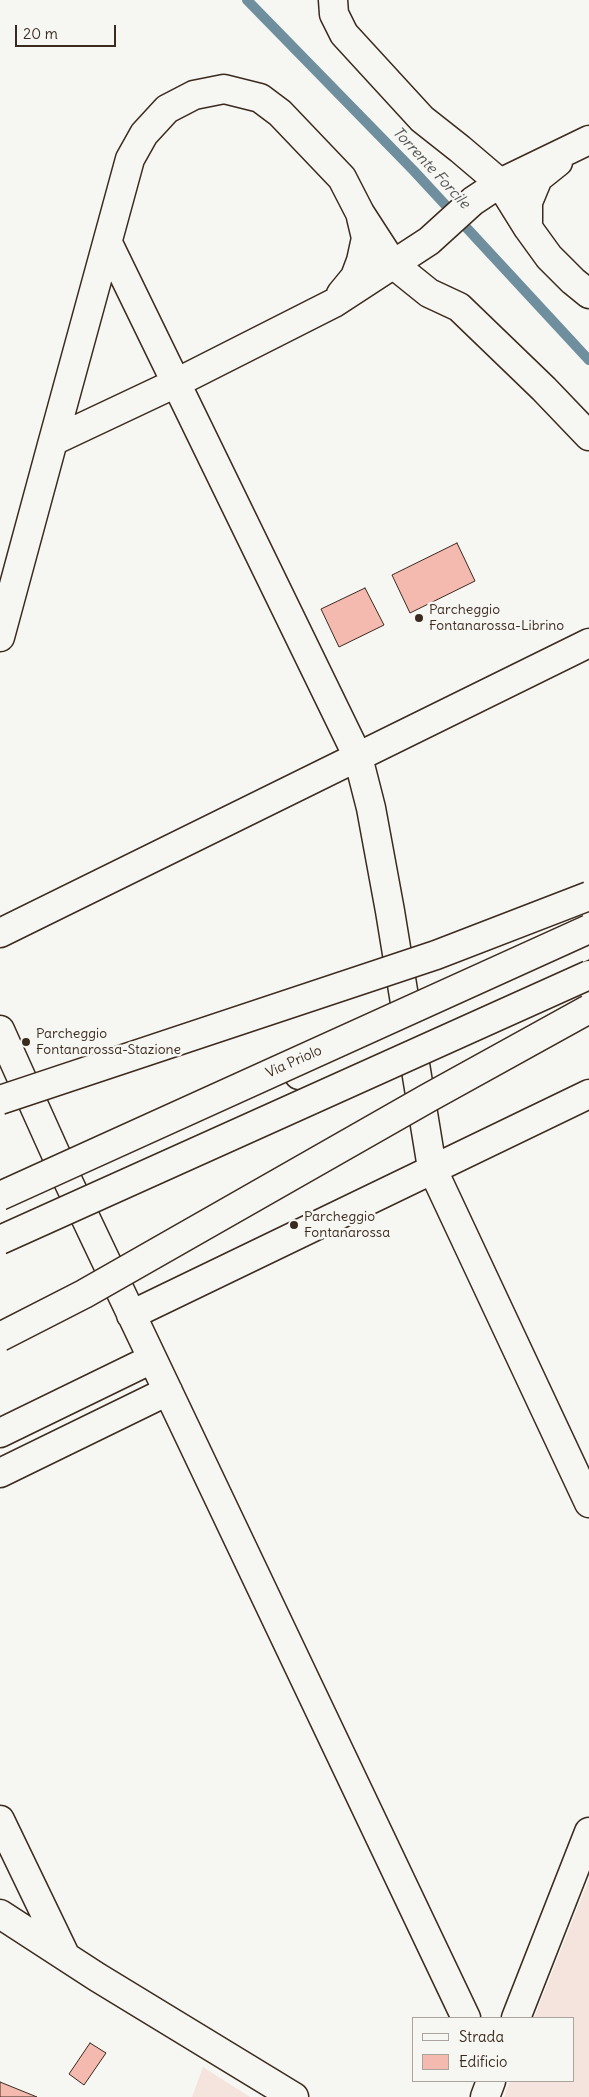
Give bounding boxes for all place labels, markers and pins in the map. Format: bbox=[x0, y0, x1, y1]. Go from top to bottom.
place label: Parcheggio Fontanarossa-Librino bbox=[429, 602, 564, 634]
marker: Parcheggio Fontanarossa-Librino bbox=[413, 612, 425, 624]
place label: Parcheggio Fontanarossa-Stazione bbox=[36, 1026, 181, 1058]
marker: Parcheggio Fontanarossa-Stazione bbox=[20, 1036, 32, 1048]
place label: Parcheggio Fontanarossa bbox=[304, 1209, 390, 1242]
marker: Parcheggio Fontanarossa bbox=[288, 1219, 300, 1231]

